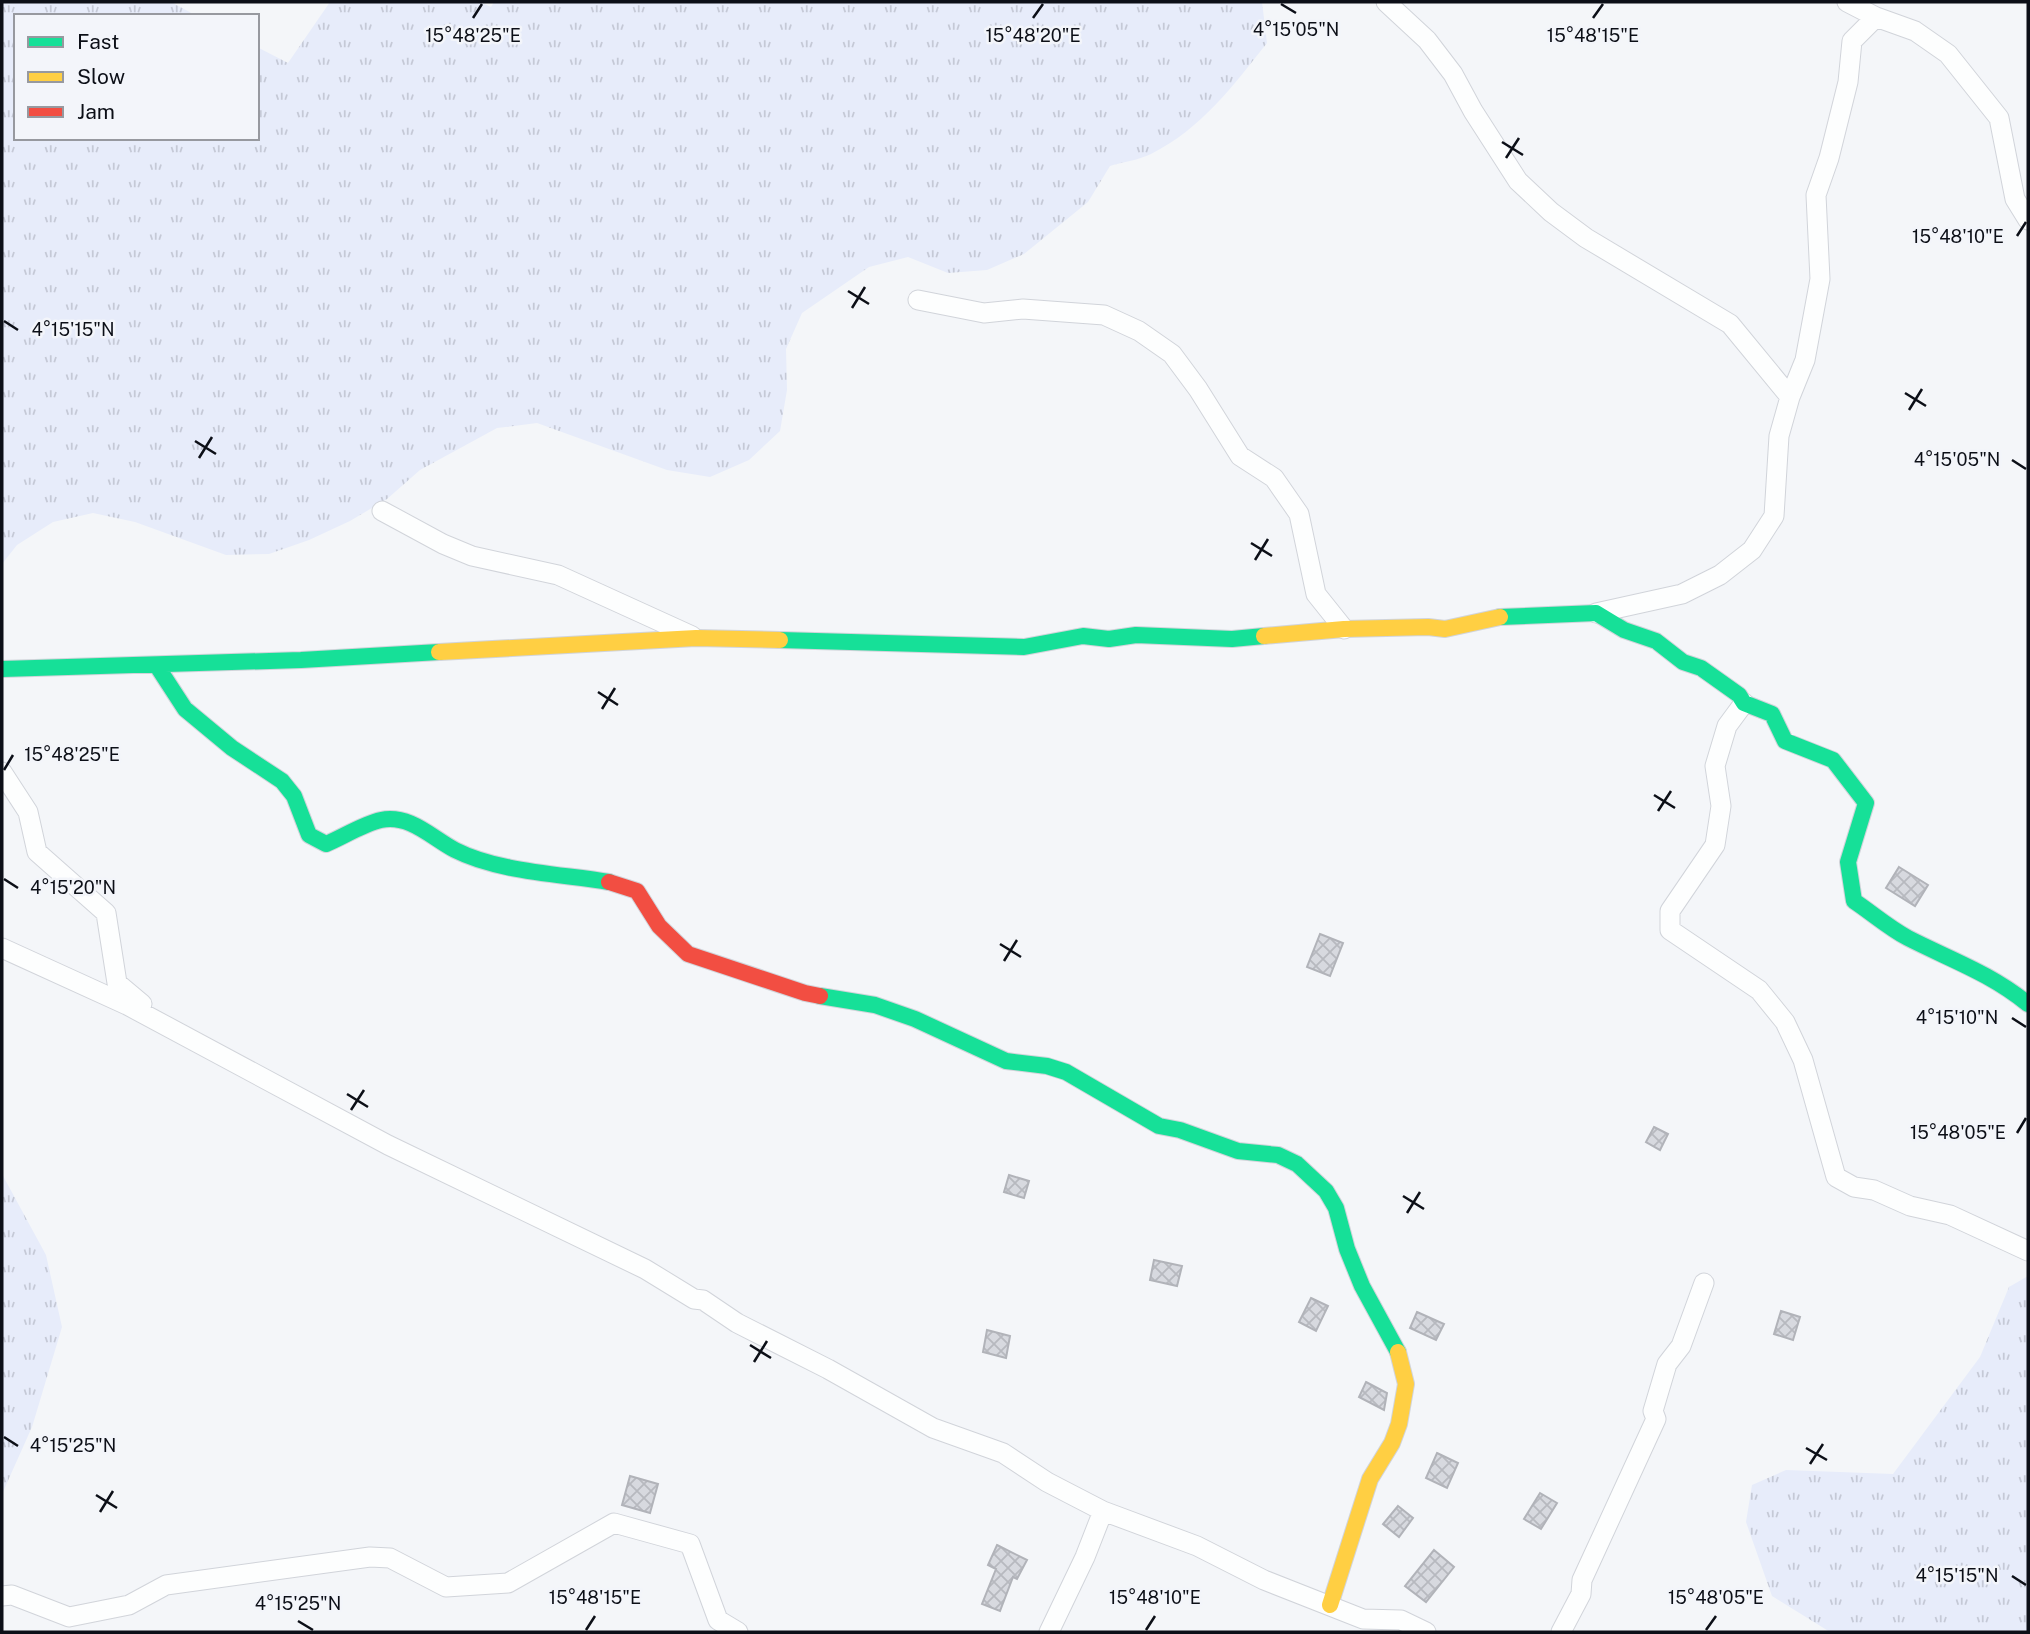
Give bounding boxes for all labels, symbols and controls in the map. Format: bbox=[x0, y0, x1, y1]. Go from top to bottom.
legend bbox=[14, 14, 259, 140]
text: 4°15'05"N bbox=[1253, 19, 1339, 40]
text: 15°48'25"E bbox=[425, 25, 521, 46]
text: 15°48'20"E bbox=[985, 25, 1081, 46]
text: 15°48'15"E bbox=[1547, 25, 1639, 46]
text: Fast bbox=[77, 29, 119, 54]
text: Slow bbox=[77, 64, 125, 89]
text: Jam bbox=[77, 99, 115, 124]
text: 15°48'10"E bbox=[1912, 226, 2004, 247]
text: 4°15'15"N bbox=[31, 319, 115, 340]
text: 4°15'05"N bbox=[1914, 449, 2000, 470]
text: 15°48'25"E bbox=[24, 744, 120, 765]
text: 4°15'20"N bbox=[30, 877, 116, 898]
text: 4°15'10"N bbox=[1916, 1007, 1998, 1028]
text: 15°48'05"E bbox=[1910, 1122, 2006, 1143]
text: 4°15'25"N bbox=[30, 1435, 116, 1456]
text: 4°15'15"N bbox=[1915, 1565, 1999, 1586]
text: 15°48'15"E bbox=[549, 1587, 641, 1608]
text: 15°48'10"E bbox=[1109, 1587, 1201, 1608]
text: 15°48'05"E bbox=[1668, 1587, 1764, 1608]
text: 4°15'25"N bbox=[255, 1593, 341, 1614]

